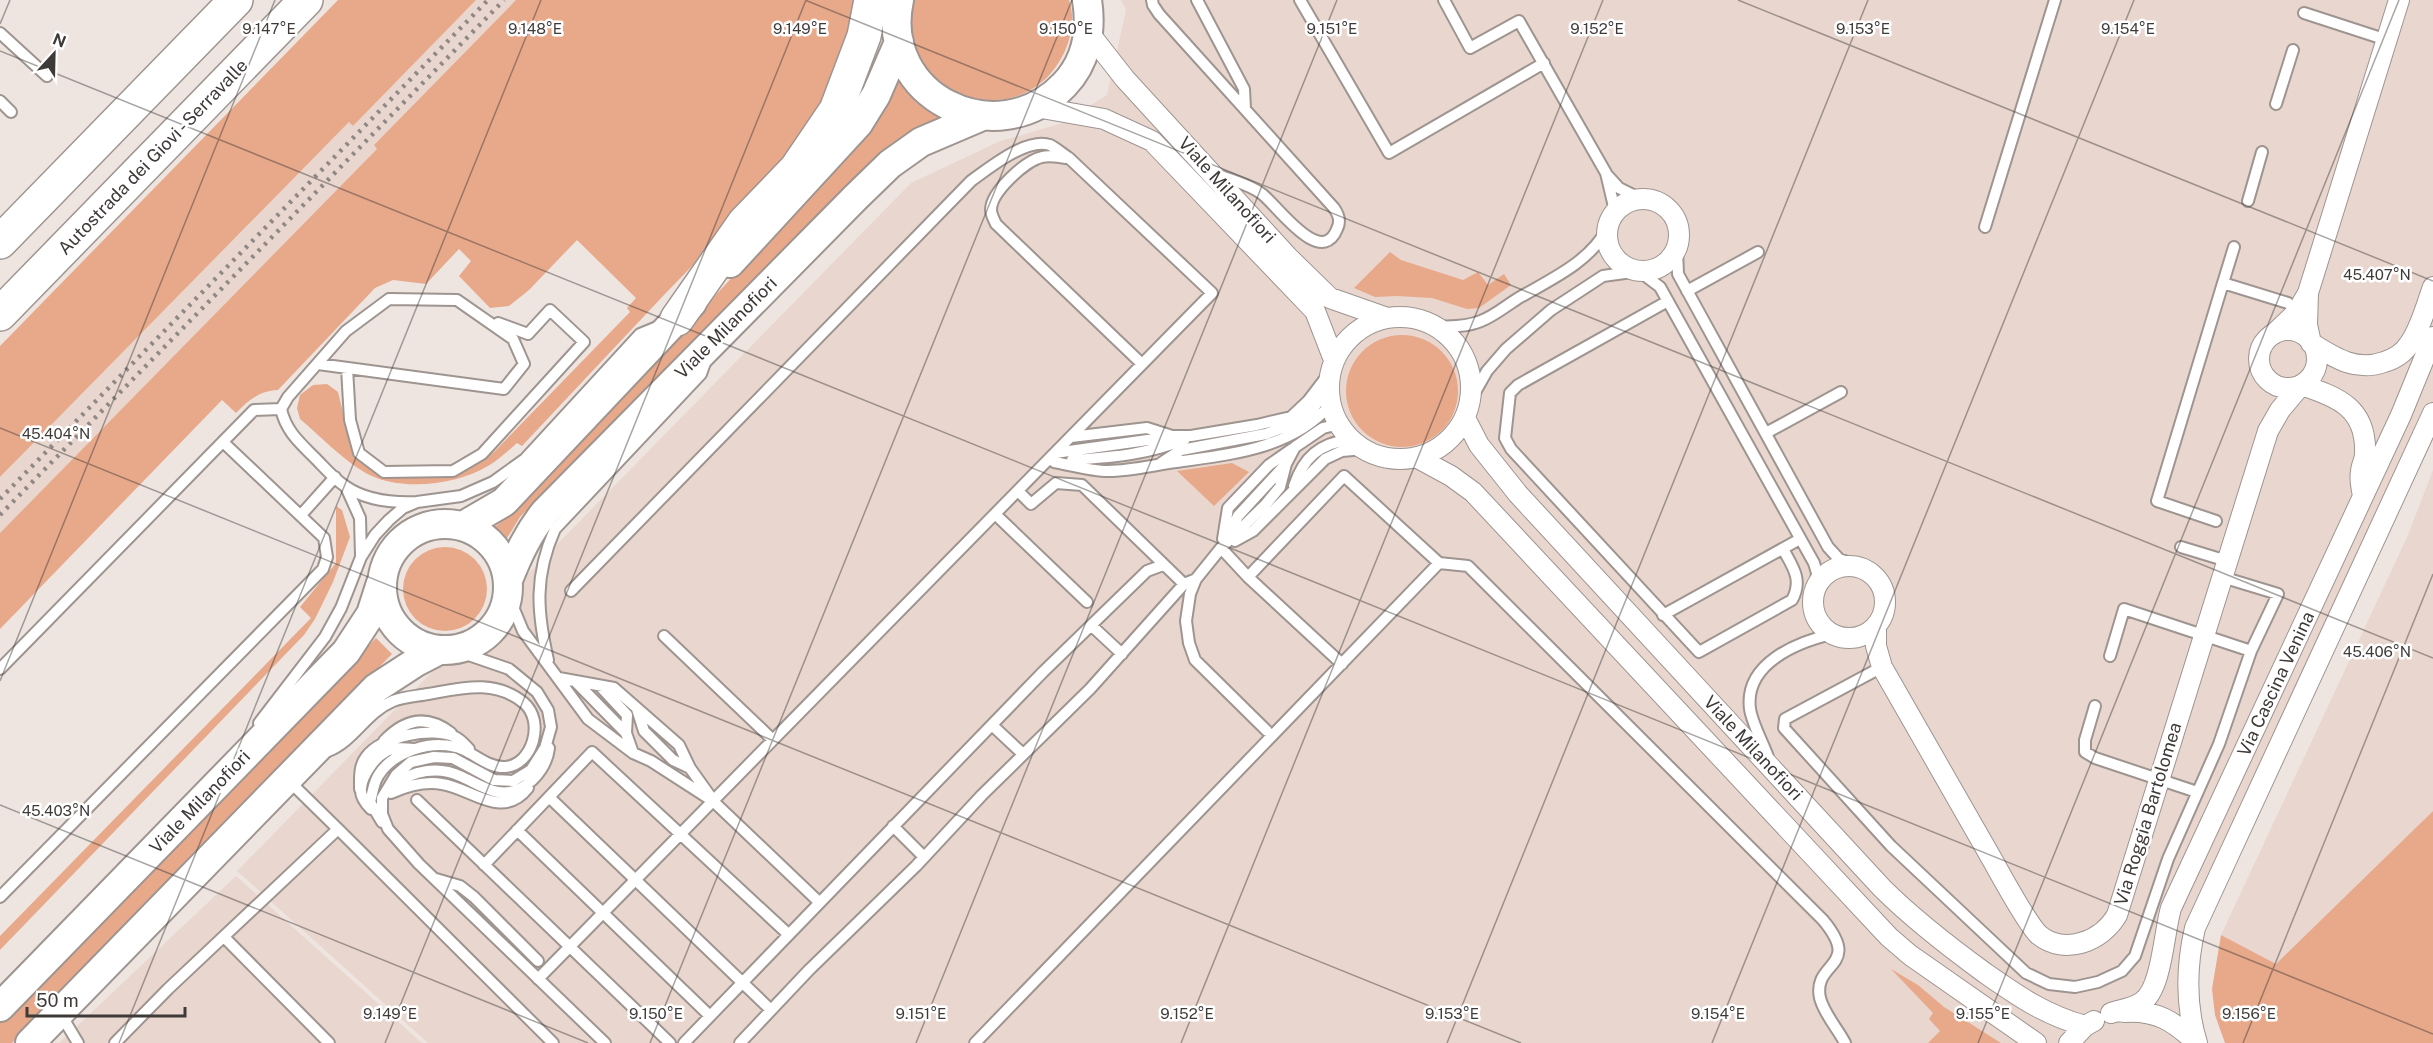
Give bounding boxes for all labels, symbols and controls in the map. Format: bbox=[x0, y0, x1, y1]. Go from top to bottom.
text: 9.147°E bbox=[242, 20, 296, 37]
text: 9.148°E bbox=[508, 20, 562, 37]
text: 9.149°E bbox=[773, 20, 827, 37]
text: 9.150°E bbox=[1039, 20, 1093, 37]
text: 9.151°E bbox=[1307, 20, 1357, 37]
text: 9.152°E bbox=[1570, 20, 1624, 37]
text: 9.153°E bbox=[1836, 20, 1890, 37]
text: 9.154°E bbox=[2101, 20, 2155, 37]
north arrow bbox=[24, 24, 84, 84]
text: N bbox=[50, 29, 69, 52]
street label: Autostrada dei Giovi - Serravalle bbox=[53, 54, 252, 259]
street label: Viale Milanofiori bbox=[1174, 132, 1280, 247]
text: 45.407°N bbox=[2343, 266, 2411, 283]
street label: Viale Milanofiori bbox=[670, 272, 781, 383]
text: 45.404°N bbox=[22, 425, 90, 442]
street label: Via Cascina Venina bbox=[2233, 608, 2318, 760]
text: 45.406°N bbox=[2343, 643, 2411, 660]
street label: Viale Milanofiori bbox=[1700, 691, 1807, 804]
street label: Via Roggia Bartolomea bbox=[2110, 720, 2185, 908]
street label: Viale Milanofiori bbox=[145, 746, 254, 858]
text: 45.403°N bbox=[22, 802, 90, 819]
scale bar bbox=[27, 980, 184, 1018]
text: 50 m bbox=[36, 990, 79, 1011]
text: 9.149°E bbox=[363, 1005, 417, 1022]
text: 9.150°E bbox=[629, 1005, 683, 1022]
text: 9.151°E bbox=[896, 1005, 946, 1022]
text: 9.152°E bbox=[1160, 1005, 1214, 1022]
text: 9.153°E bbox=[1425, 1005, 1479, 1022]
text: 9.154°E bbox=[1691, 1005, 1745, 1022]
text: 9.155°E bbox=[1956, 1005, 2010, 1022]
text: 9.156°E bbox=[2222, 1005, 2276, 1022]

